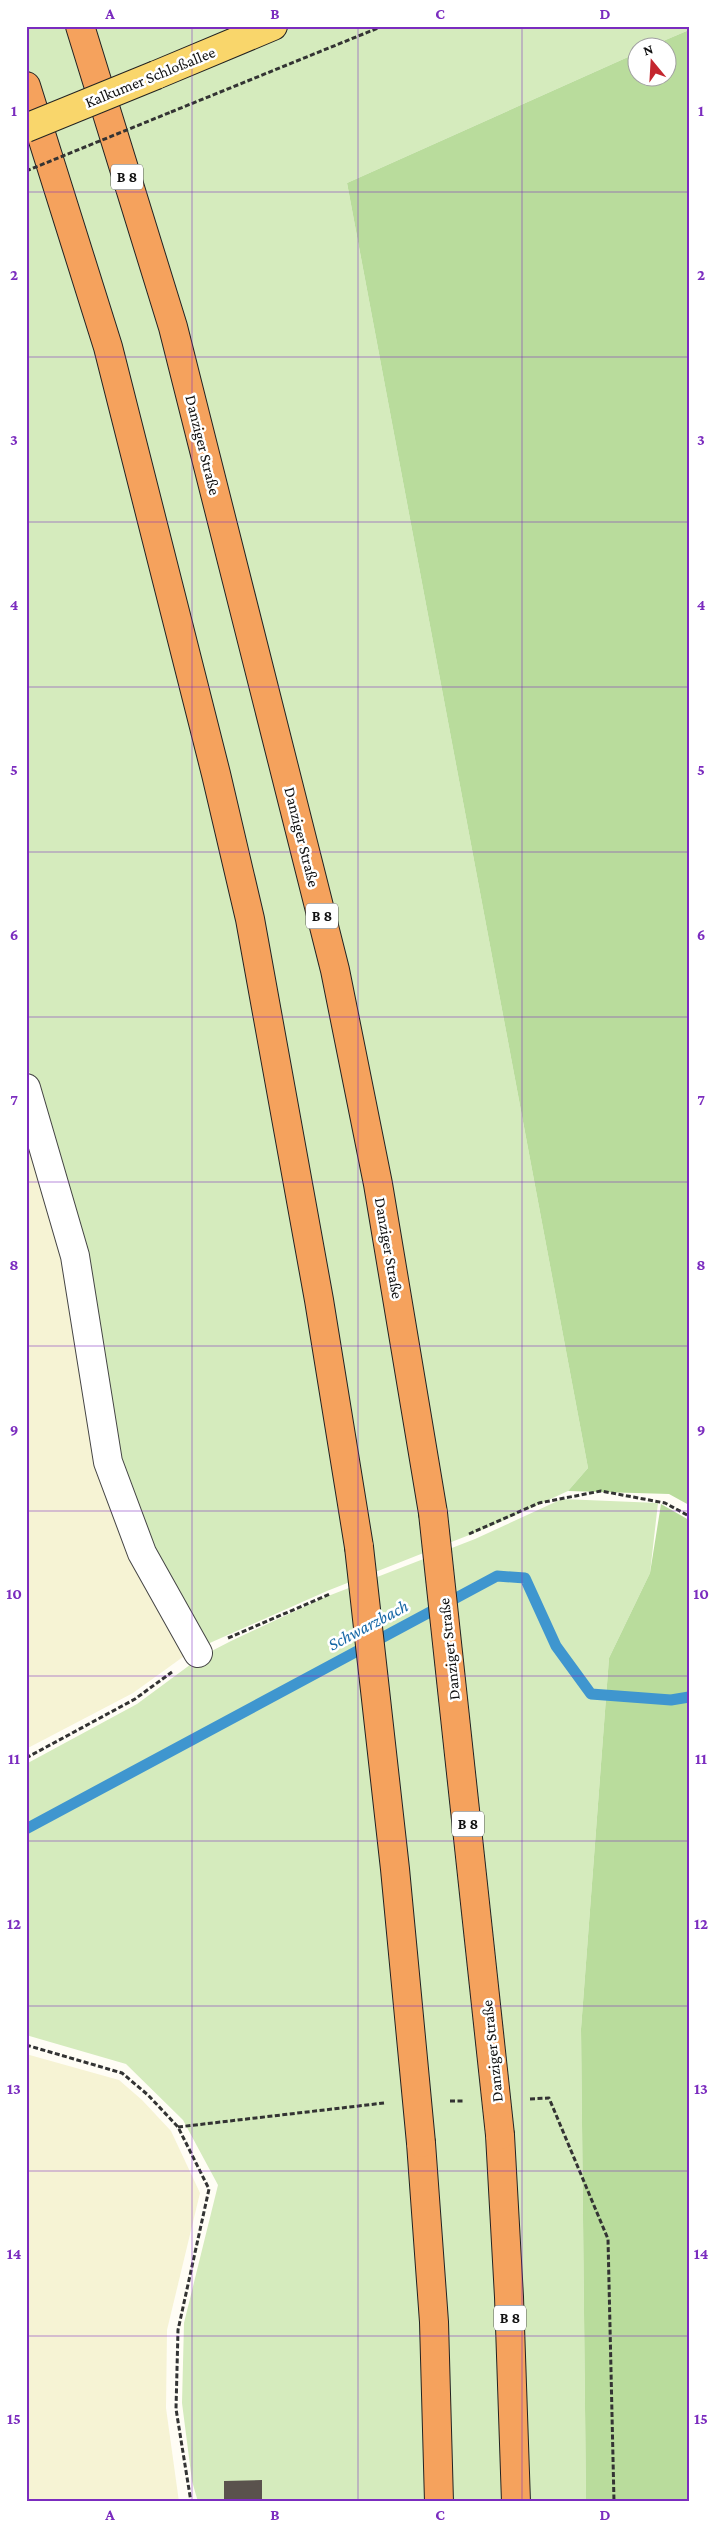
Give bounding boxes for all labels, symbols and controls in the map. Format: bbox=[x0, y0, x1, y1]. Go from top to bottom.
text: A bbox=[104, 5, 115, 22]
text: B bbox=[270, 5, 280, 22]
text: C bbox=[435, 5, 445, 22]
text: D bbox=[599, 5, 611, 22]
north arrow bbox=[628, 38, 678, 88]
text: N bbox=[641, 40, 655, 59]
street label: Kalkumer Schloßallee bbox=[82, 43, 218, 111]
text: 1 bbox=[11, 102, 17, 119]
text: 1 bbox=[698, 102, 704, 119]
road number: B 8 bbox=[111, 164, 143, 190]
text: 2 bbox=[10, 266, 18, 283]
text: 2 bbox=[697, 266, 705, 283]
street label: Danziger Straße bbox=[181, 393, 224, 497]
text: 3 bbox=[10, 431, 18, 448]
text: 3 bbox=[697, 431, 705, 448]
text: 4 bbox=[10, 596, 19, 613]
text: 4 bbox=[697, 596, 706, 613]
text: 5 bbox=[10, 761, 18, 778]
text: 5 bbox=[697, 761, 705, 778]
street label: Danziger Straße bbox=[280, 785, 323, 889]
road number: B 8 bbox=[306, 904, 338, 928]
text: 6 bbox=[10, 926, 18, 943]
text: 6 bbox=[697, 926, 705, 943]
text: 7 bbox=[10, 1091, 18, 1108]
text: 7 bbox=[697, 1091, 705, 1108]
street label: Danziger Straße bbox=[371, 1196, 406, 1300]
text: 8 bbox=[9, 1256, 19, 1273]
text: 8 bbox=[696, 1256, 706, 1273]
text: 9 bbox=[10, 1421, 18, 1438]
text: 9 bbox=[697, 1421, 705, 1438]
text: 10 bbox=[6, 1585, 22, 1602]
text: 10 bbox=[693, 1585, 709, 1602]
water label: Schwarzbach bbox=[325, 1595, 412, 1654]
street label: Danziger Straße bbox=[435, 1597, 464, 1701]
text: 11 bbox=[8, 1750, 20, 1767]
text: 11 bbox=[695, 1750, 707, 1767]
road number: B 8 bbox=[452, 1812, 484, 1836]
text: 12 bbox=[7, 1915, 21, 1932]
text: 12 bbox=[694, 1915, 708, 1932]
street label: Danziger Straße bbox=[478, 1999, 507, 2103]
text: 13 bbox=[7, 2080, 21, 2097]
text: 13 bbox=[694, 2080, 708, 2097]
text: 14 bbox=[7, 2245, 22, 2262]
text: 14 bbox=[694, 2245, 709, 2262]
road number: B 8 bbox=[494, 2306, 526, 2330]
text: 15 bbox=[7, 2410, 21, 2427]
text: 15 bbox=[694, 2410, 708, 2427]
text: A bbox=[104, 2506, 115, 2523]
text: B bbox=[270, 2506, 280, 2523]
text: C bbox=[435, 2506, 445, 2523]
text: D bbox=[599, 2506, 611, 2523]

